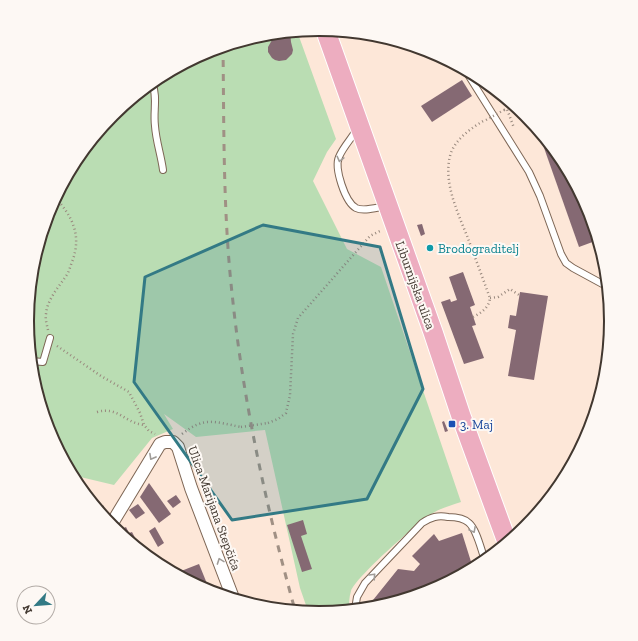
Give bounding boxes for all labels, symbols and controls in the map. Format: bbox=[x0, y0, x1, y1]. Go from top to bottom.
one-way arrow bbox=[336, 155, 344, 162]
street label: Liburnijska ulica bbox=[392, 239, 439, 333]
place label: Brodograditelj bbox=[438, 241, 519, 257]
marker: Brodograditelj bbox=[425, 243, 435, 253]
place label: 3. Maj bbox=[460, 417, 493, 433]
marker: 3. Maj bbox=[447, 419, 457, 429]
street label: Ulica Marijana Stepčića bbox=[184, 444, 244, 574]
one-way arrow bbox=[150, 453, 157, 460]
one-way arrow bbox=[468, 526, 476, 533]
one-way arrow bbox=[216, 558, 224, 565]
one-way arrow bbox=[368, 573, 375, 580]
north arrow bbox=[16, 585, 56, 625]
text: N bbox=[20, 602, 35, 616]

